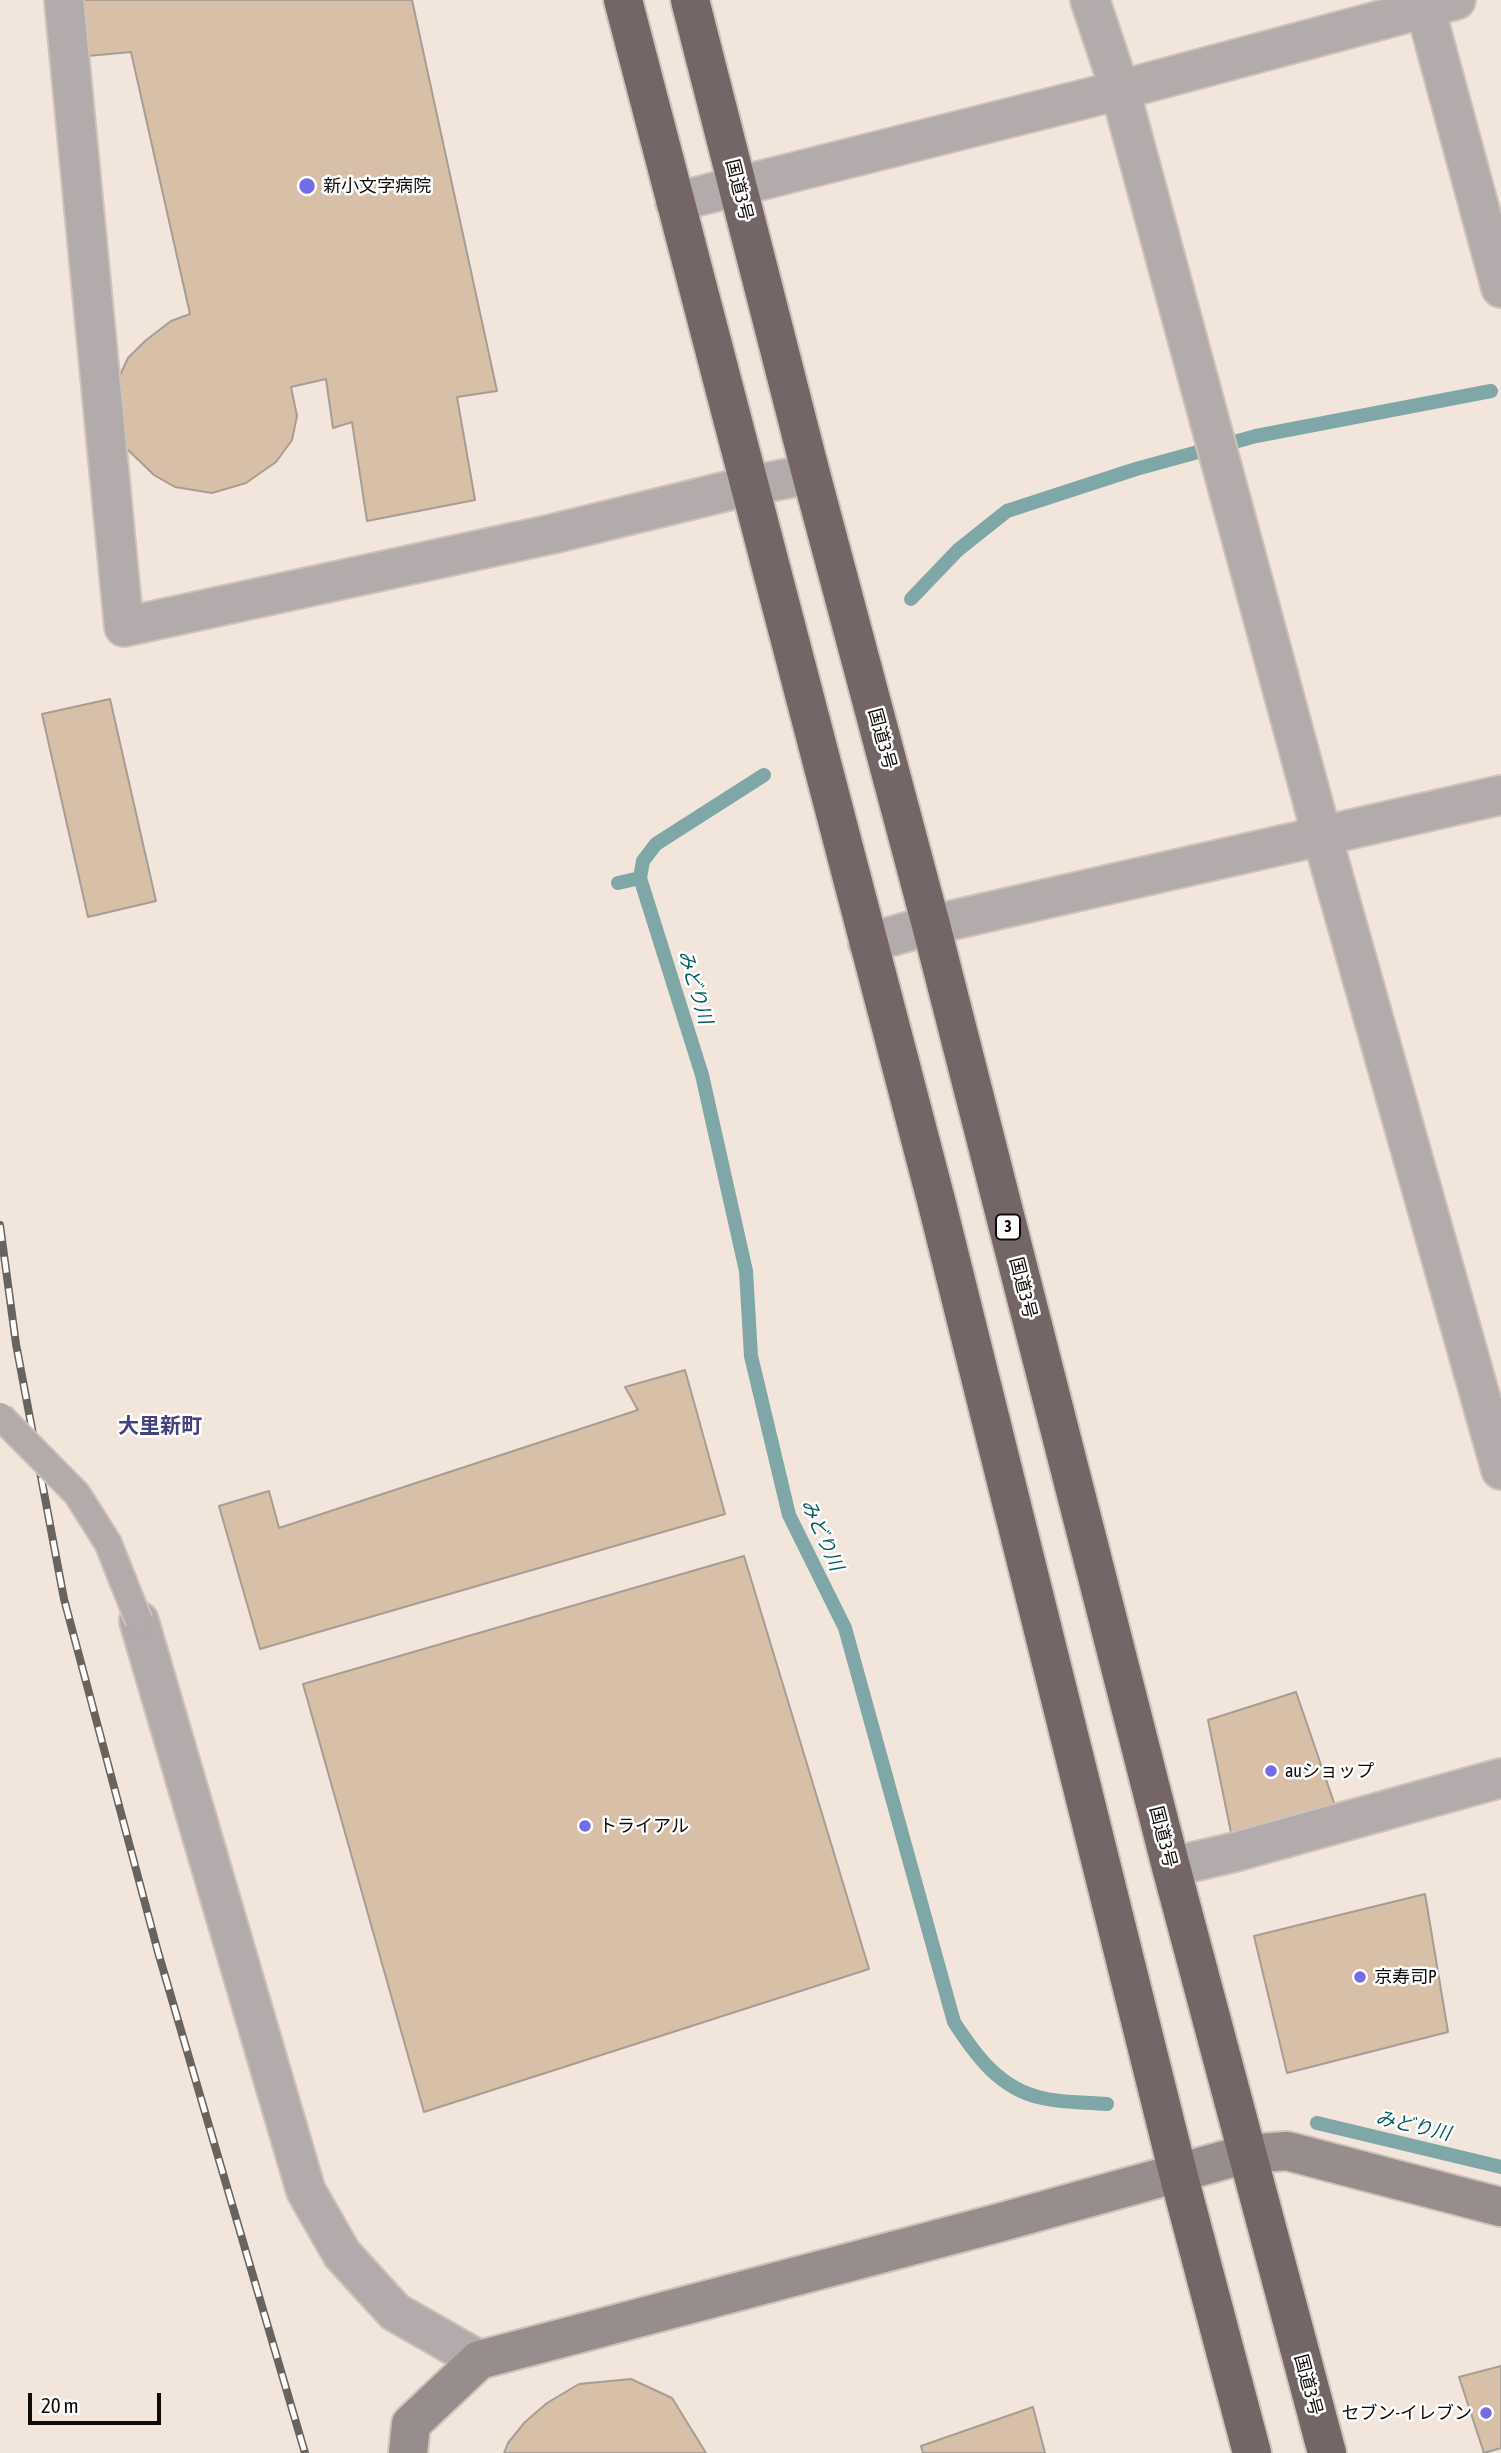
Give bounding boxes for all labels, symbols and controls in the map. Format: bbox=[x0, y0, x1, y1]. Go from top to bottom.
street label: 国道3号 bbox=[721, 157, 757, 223]
place label: 新小文字病院 bbox=[323, 175, 431, 197]
marker: 新小文字病院 bbox=[297, 176, 317, 196]
street label: 国道3号 bbox=[863, 706, 901, 772]
water label: みどり川 bbox=[673, 947, 717, 1027]
road number: 3 bbox=[996, 1214, 1020, 1240]
street label: 国道3号 bbox=[1005, 1255, 1041, 1321]
district label: 大里新町 bbox=[118, 1413, 202, 1439]
water label: みどり川 bbox=[796, 1496, 848, 1574]
place label: auショップ bbox=[1285, 1760, 1374, 1782]
marker: auショップ bbox=[1263, 1763, 1279, 1779]
street label: 国道3号 bbox=[1145, 1804, 1181, 1870]
place label: トライアル bbox=[599, 1815, 689, 1837]
marker: トライアル bbox=[577, 1818, 593, 1834]
place label: 京寿司P bbox=[1374, 1966, 1437, 1988]
marker: 京寿司P bbox=[1352, 1969, 1368, 1985]
water label: みどり川 bbox=[1373, 2106, 1453, 2146]
street label: 国道3号 bbox=[1289, 2352, 1327, 2418]
scale bar bbox=[32, 2380, 164, 2424]
text: 20 m bbox=[41, 2393, 79, 2417]
place label: セブン-イレブン bbox=[1342, 2402, 1472, 2424]
marker: セブン-イレブン bbox=[1478, 2405, 1494, 2421]

